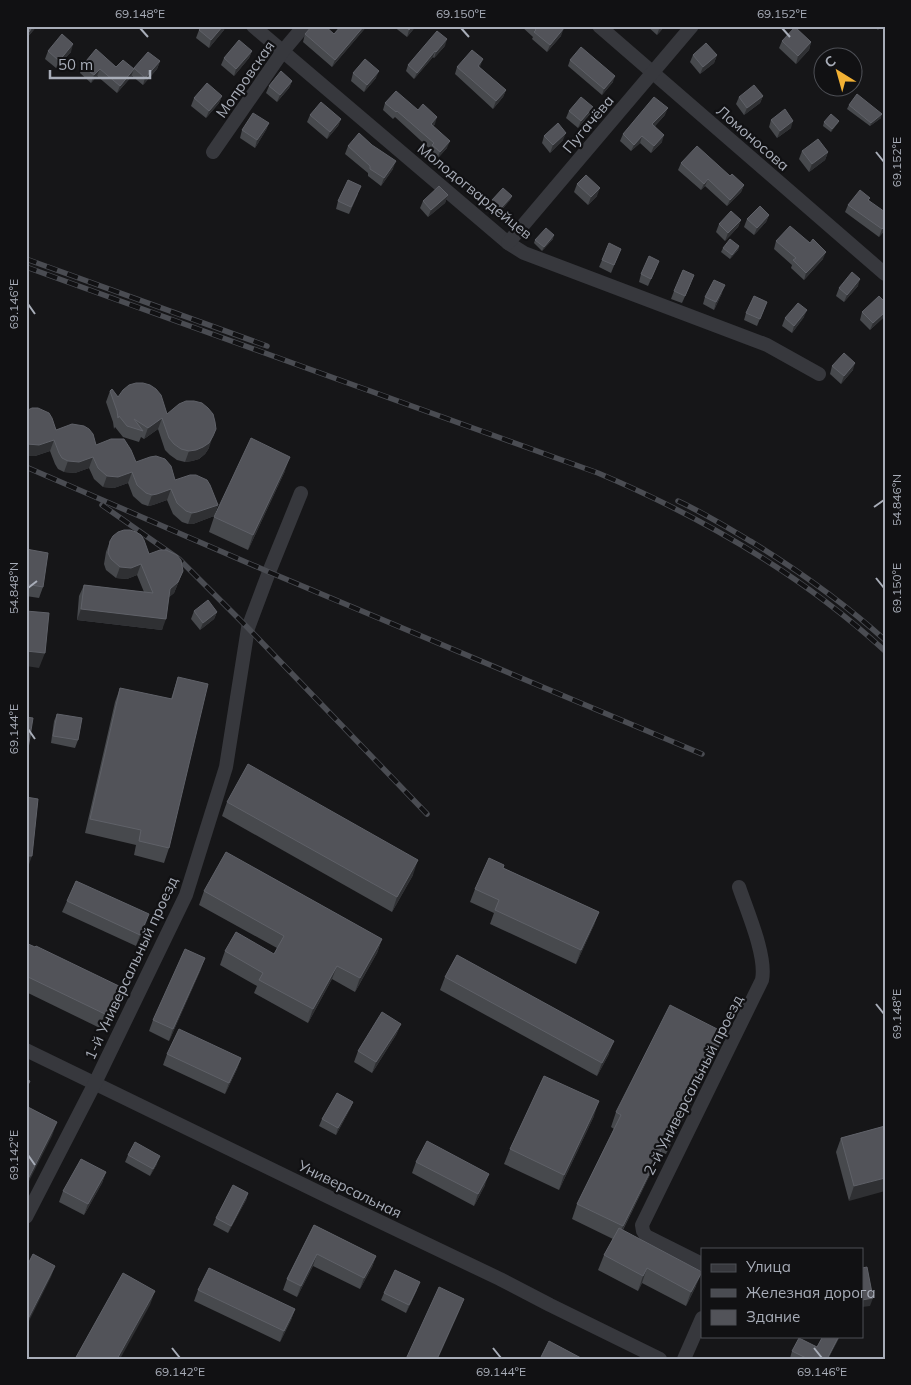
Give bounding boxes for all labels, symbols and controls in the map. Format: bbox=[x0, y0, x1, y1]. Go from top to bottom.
text: 69.148°E bbox=[115, 6, 165, 21]
text: 69.150°E bbox=[436, 6, 486, 21]
text: 69.152°E bbox=[757, 6, 807, 21]
street label: Мопровская bbox=[211, 37, 279, 121]
scale bar bbox=[50, 48, 150, 80]
north arrow bbox=[814, 48, 864, 98]
text: С bbox=[821, 52, 839, 72]
text: 50 m bbox=[58, 55, 93, 74]
street label: Пугачёва bbox=[558, 91, 618, 157]
street label: Ломоносова bbox=[713, 101, 793, 175]
text: 69.152°E bbox=[889, 137, 904, 187]
street label: Молодогвардейцев bbox=[414, 139, 536, 243]
text: 69.146°E bbox=[6, 279, 21, 329]
text: 54.846°N bbox=[889, 474, 904, 526]
text: 54.848°N bbox=[6, 562, 21, 614]
text: 69.150°E bbox=[889, 563, 904, 613]
text: 69.144°E bbox=[6, 704, 21, 754]
street label: 1-й Универсальный проезд bbox=[80, 873, 182, 1063]
text: 69.148°E bbox=[889, 989, 904, 1039]
street label: 2-й Универсальный проезд bbox=[639, 992, 747, 1178]
text: 69.142°E bbox=[6, 1130, 21, 1180]
street label: Универсальная bbox=[294, 1155, 405, 1222]
legend bbox=[701, 1248, 864, 1338]
text: Улица bbox=[745, 1257, 791, 1276]
text: Железная дорога bbox=[746, 1283, 876, 1302]
text: Здание bbox=[746, 1307, 800, 1326]
text: 69.142°E bbox=[155, 1364, 205, 1379]
text: 69.144°E bbox=[476, 1364, 526, 1379]
text: 69.146°E bbox=[797, 1364, 847, 1379]

